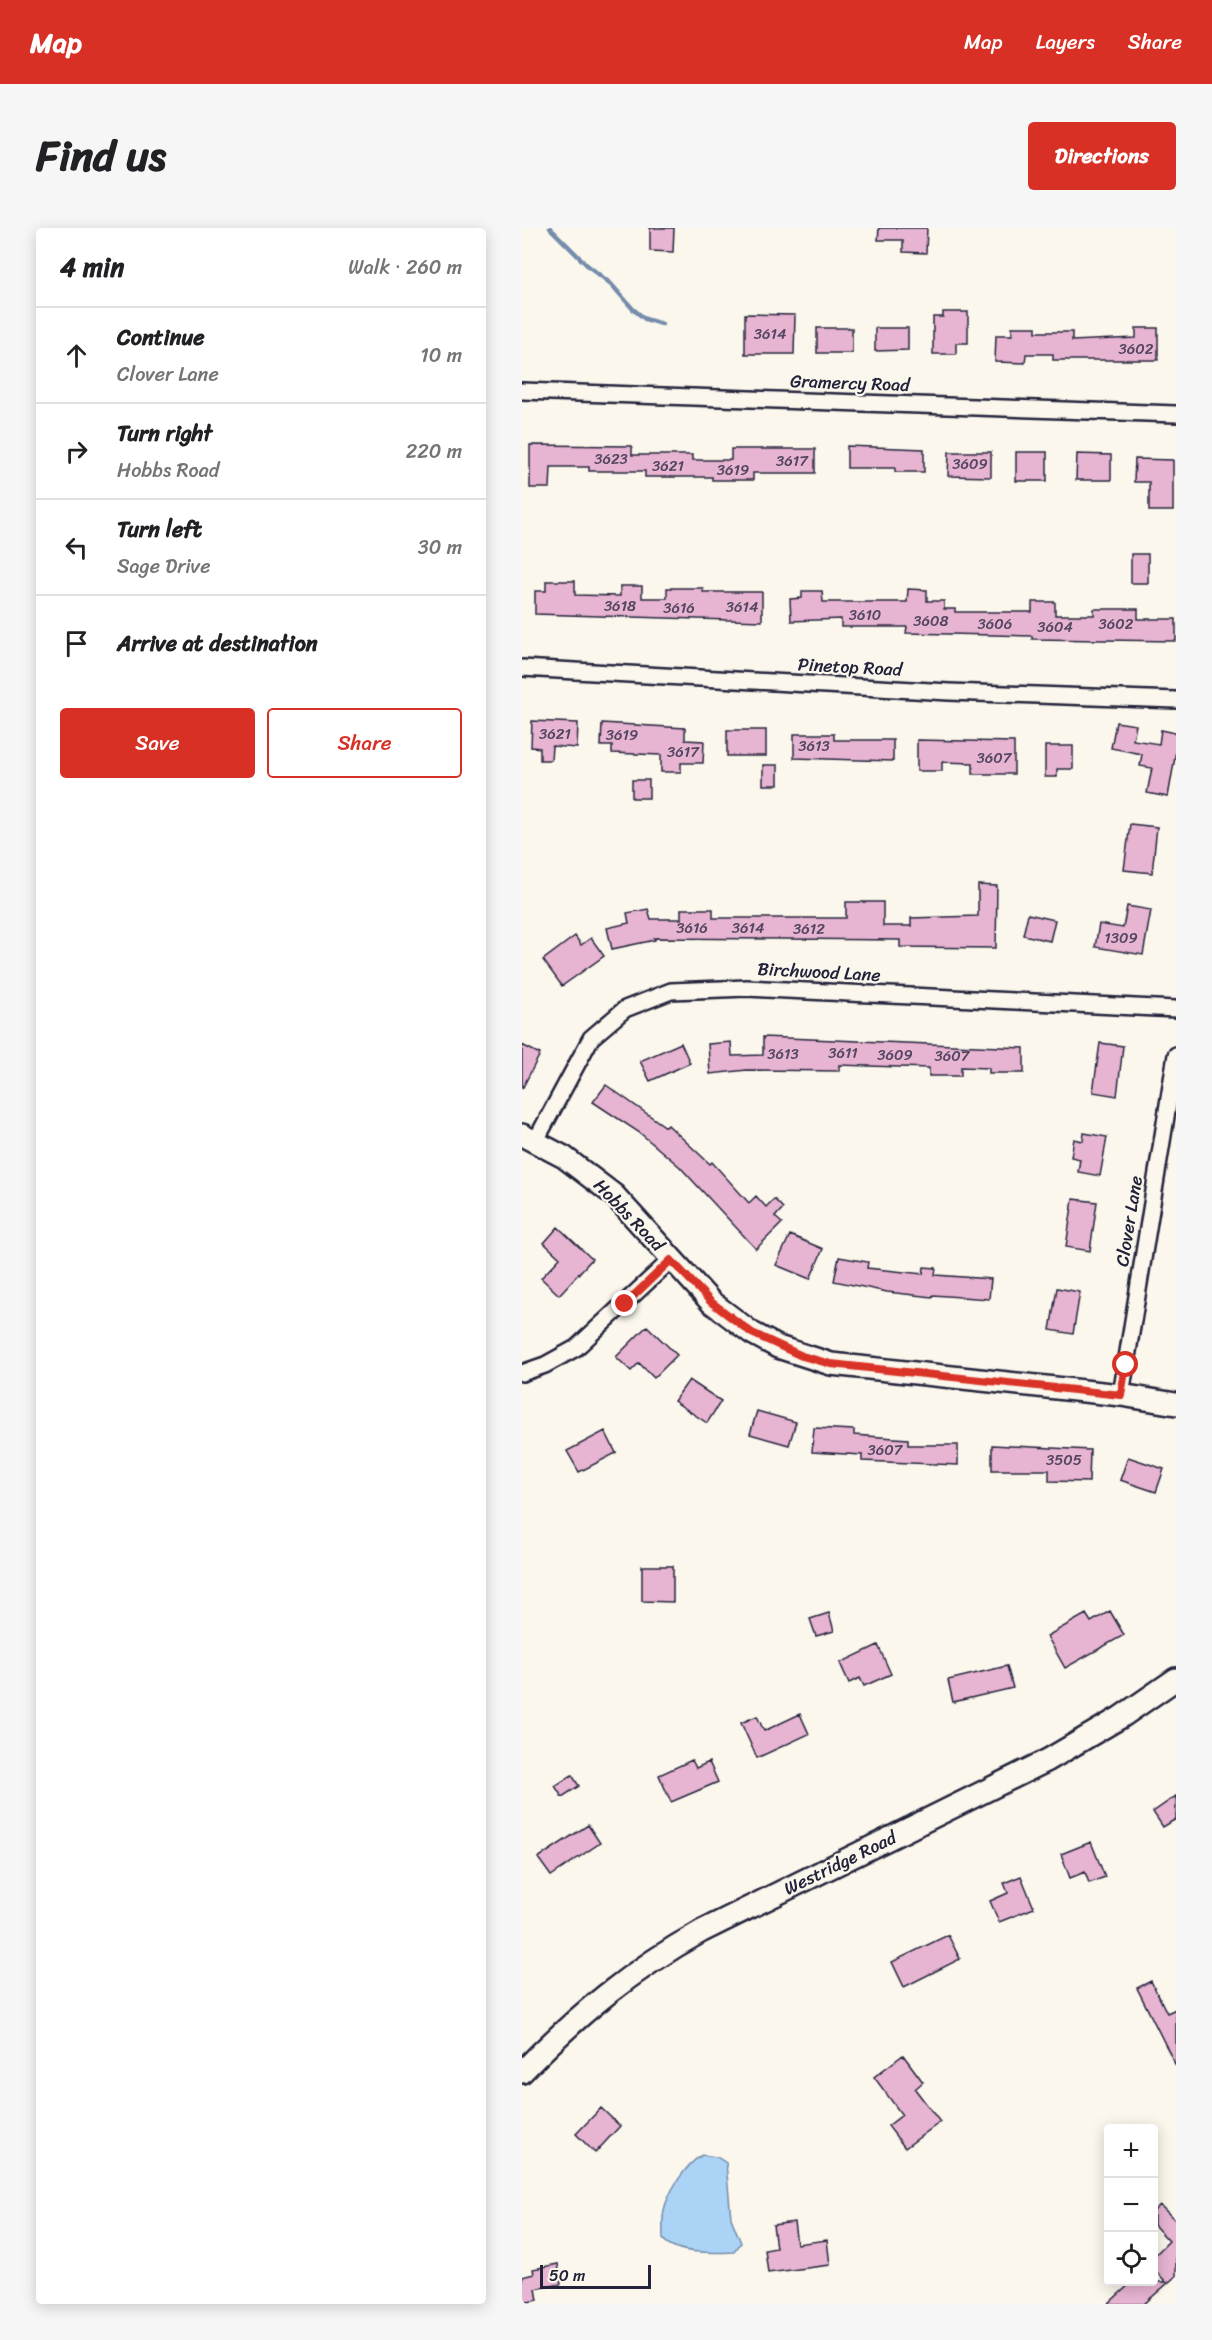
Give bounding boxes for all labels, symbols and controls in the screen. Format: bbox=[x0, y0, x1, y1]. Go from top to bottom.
text: Map bbox=[30, 18, 82, 67]
text: Map bbox=[964, 23, 1003, 61]
text: Layers bbox=[1036, 23, 1095, 61]
text: Share bbox=[1128, 23, 1182, 61]
text: Find us bbox=[36, 119, 166, 193]
button: Directions bbox=[1028, 122, 1176, 190]
text: 4 min bbox=[60, 244, 124, 290]
text: Walk · 260 m bbox=[348, 250, 462, 285]
text: Continue bbox=[117, 318, 205, 357]
house number: 3614 bbox=[754, 321, 786, 347]
house number: 3602 bbox=[1119, 336, 1154, 362]
text: 10 m bbox=[420, 338, 462, 373]
icon: ahead bbox=[60, 339, 93, 372]
text: Clover Lane bbox=[117, 357, 219, 392]
street label: Gramercy Road bbox=[790, 365, 912, 401]
text: Turn right bbox=[117, 414, 212, 453]
text: 220 m bbox=[406, 434, 462, 469]
icon: right bbox=[60, 435, 93, 468]
house number: 3623 bbox=[594, 446, 628, 472]
house number: 3617 bbox=[776, 448, 809, 474]
house number: 3609 bbox=[952, 451, 988, 477]
text: Hobbs Road bbox=[117, 453, 219, 488]
house number: 3621 bbox=[652, 453, 684, 479]
house number: 3619 bbox=[717, 457, 749, 483]
text: Turn left bbox=[117, 510, 202, 549]
text: 30 m bbox=[418, 530, 462, 565]
icon: left bbox=[60, 531, 93, 564]
text: Sage Drive bbox=[117, 549, 210, 584]
house number: 3618 bbox=[604, 593, 636, 619]
house number: 3614 bbox=[726, 594, 758, 620]
house number: 3616 bbox=[663, 595, 695, 621]
house number: 3610 bbox=[849, 602, 881, 628]
house number: 3608 bbox=[913, 608, 949, 634]
house number: 3606 bbox=[978, 611, 1012, 637]
house number: 3602 bbox=[1099, 611, 1134, 637]
house number: 3604 bbox=[1037, 614, 1073, 640]
text: Arrive at destination bbox=[117, 624, 318, 663]
icon: arrive bbox=[60, 627, 93, 660]
street label: Pinetop Road bbox=[797, 648, 904, 686]
button: Save bbox=[60, 708, 255, 778]
button: Share bbox=[267, 708, 462, 778]
house number: 3621 bbox=[539, 721, 571, 747]
house number: 3619 bbox=[606, 722, 638, 748]
house number: 3613 bbox=[798, 733, 830, 759]
house number: 3617 bbox=[667, 739, 700, 765]
house number: 3607 bbox=[977, 745, 1013, 771]
house number: 3616 bbox=[676, 915, 708, 941]
house number: 3614 bbox=[732, 915, 764, 941]
house number: 3612 bbox=[793, 916, 825, 942]
house number: 1309 bbox=[1104, 925, 1138, 951]
street label: Birchwood Lane bbox=[757, 953, 881, 991]
house number: 3611 bbox=[828, 1040, 858, 1066]
house number: 3613 bbox=[767, 1041, 799, 1067]
house number: 3609 bbox=[877, 1042, 913, 1068]
house number: 3607 bbox=[935, 1043, 971, 1069]
street label: Hobbs Road bbox=[586, 1171, 674, 1260]
street label: Clover Lane bbox=[1106, 1173, 1152, 1269]
route end bbox=[611, 1290, 637, 1316]
route start bbox=[1112, 1351, 1138, 1377]
house number: 3607 bbox=[868, 1437, 904, 1463]
house number: 3505 bbox=[1046, 1447, 1082, 1473]
street label: Westridge Road bbox=[778, 1821, 903, 1904]
map controls bbox=[1104, 2124, 1158, 2286]
button: + bbox=[1104, 2124, 1158, 2178]
button: − bbox=[1104, 2178, 1158, 2232]
button: locate bbox=[1104, 2232, 1158, 2286]
text: 50 m bbox=[549, 2261, 585, 2290]
scale bar bbox=[540, 2262, 651, 2290]

